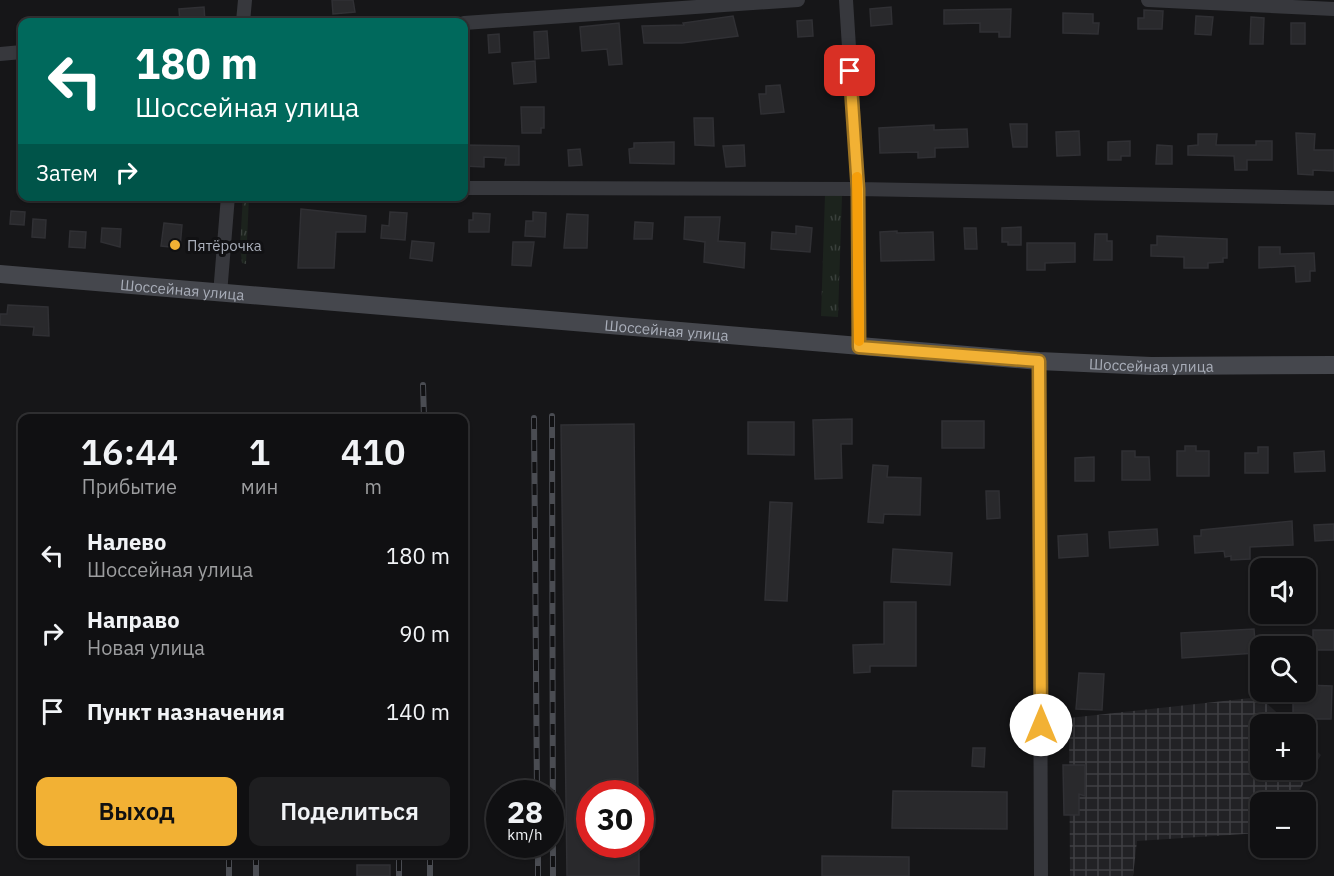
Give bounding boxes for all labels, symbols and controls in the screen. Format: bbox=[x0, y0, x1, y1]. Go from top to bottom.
text: 180 m bbox=[135, 36, 258, 91]
icon: left bbox=[36, 42, 114, 120]
pin bbox=[824, 45, 875, 96]
icon: arrive bbox=[833, 54, 866, 87]
text: Шоссейная улица bbox=[135, 89, 359, 124]
icon: right bbox=[110, 156, 143, 189]
text: Затем bbox=[36, 158, 98, 187]
place label: Пятёрочка bbox=[187, 236, 262, 255]
marker: Пятёрочка bbox=[168, 238, 182, 252]
street label: Шоссейная улица bbox=[119, 275, 245, 304]
street label: Шоссейная улица bbox=[604, 315, 730, 344]
street label: Шоссейная улица bbox=[1088, 354, 1214, 376]
text: 16:44 bbox=[80, 428, 178, 475]
text: 1 bbox=[249, 428, 270, 475]
text: 410 bbox=[341, 428, 406, 475]
text: Прибытие bbox=[82, 473, 177, 500]
text: мин bbox=[241, 473, 278, 500]
text: m bbox=[364, 473, 382, 500]
text: Налево bbox=[87, 527, 166, 556]
icon: left bbox=[36, 539, 69, 572]
text: 180 m bbox=[386, 541, 450, 570]
text: Шоссейная улица bbox=[87, 556, 253, 583]
map controls bbox=[1250, 558, 1316, 858]
button: sound bbox=[1250, 558, 1316, 624]
text: Направо bbox=[87, 605, 180, 634]
icon: right bbox=[36, 617, 69, 650]
text: 90 m bbox=[399, 619, 450, 648]
text: Новая улица bbox=[87, 634, 205, 661]
button: search bbox=[1250, 636, 1316, 702]
position arrow bbox=[1009, 693, 1073, 757]
icon: arrive bbox=[36, 695, 69, 728]
text: Пункт назначения bbox=[87, 697, 285, 726]
text: 140 m bbox=[386, 697, 450, 726]
button: + bbox=[1250, 714, 1316, 780]
button: Выход bbox=[36, 777, 237, 846]
button: Поделиться bbox=[249, 777, 450, 846]
speed limit sign: 30 bbox=[576, 780, 654, 858]
text: 28 bbox=[507, 792, 543, 831]
button: − bbox=[1250, 792, 1316, 858]
text: km/h bbox=[507, 825, 543, 844]

